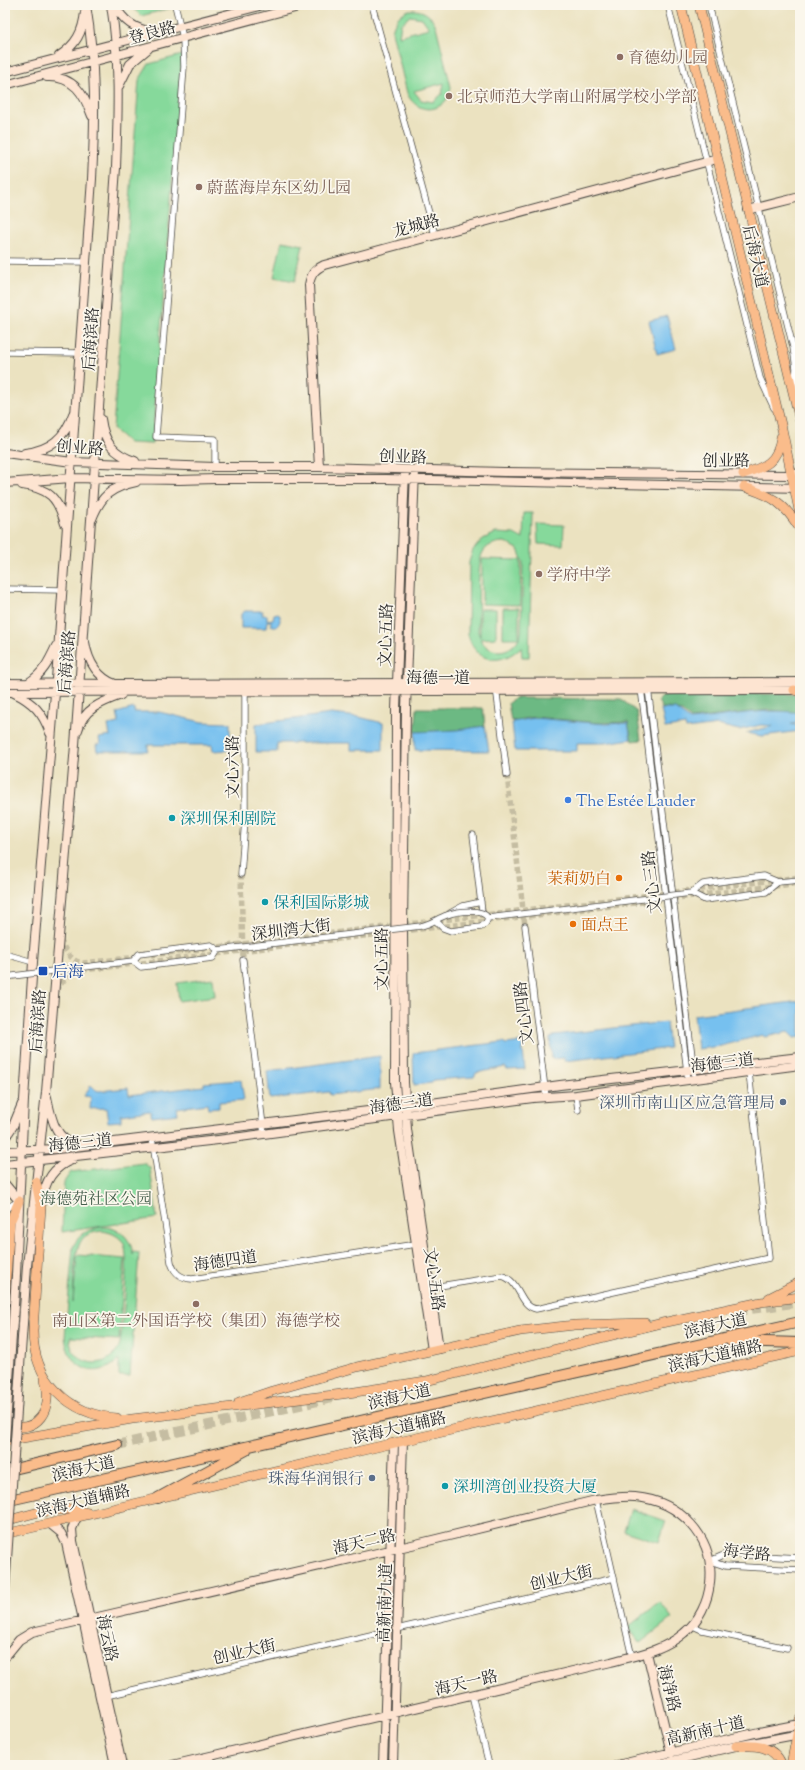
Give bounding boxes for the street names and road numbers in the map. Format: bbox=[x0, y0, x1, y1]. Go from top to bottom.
street label: 登良路 bbox=[126, 17, 179, 52]
street label: 龙城路 bbox=[390, 210, 443, 245]
street label: 后海大道 bbox=[735, 223, 772, 290]
street label: 后海滨路 bbox=[79, 306, 106, 372]
street label: 创业路 bbox=[55, 436, 105, 463]
street label: 创业路 bbox=[379, 446, 427, 471]
street label: 创业路 bbox=[702, 451, 750, 474]
street label: 文心五路 bbox=[375, 603, 400, 667]
street label: 后海滨路 bbox=[54, 629, 83, 695]
street label: 海德一道 bbox=[406, 668, 470, 691]
street label: 文心六路 bbox=[223, 735, 246, 799]
street label: 文心三路 bbox=[638, 849, 669, 915]
street label: 深圳湾大街 bbox=[250, 915, 332, 948]
street label: 文心五路 bbox=[372, 927, 395, 991]
street label: 文心四路 bbox=[510, 980, 541, 1046]
street label: 后海滨路 bbox=[26, 988, 53, 1054]
street label: 海德三道 bbox=[689, 1049, 755, 1080]
street label: 海德三道 bbox=[368, 1090, 435, 1121]
street label: 海德三道 bbox=[47, 1130, 113, 1159]
street label: 文心五路 bbox=[417, 1246, 448, 1313]
street label: 海德四道 bbox=[192, 1247, 259, 1278]
street label: 滨海大道 bbox=[682, 1309, 749, 1346]
street label: 滨海大道辅路 bbox=[666, 1335, 765, 1379]
street label: 滨海大道 bbox=[366, 1380, 433, 1417]
street label: 滨海大道辅路 bbox=[350, 1407, 449, 1451]
street label: 滨海大道 bbox=[50, 1452, 117, 1489]
street label: 滨海大道辅路 bbox=[34, 1480, 133, 1524]
street label: 海天二路 bbox=[331, 1525, 398, 1562]
street label: 海学路 bbox=[722, 1541, 772, 1568]
street label: 创业大街 bbox=[528, 1561, 595, 1598]
street label: 高新南九道 bbox=[374, 1563, 399, 1643]
street label: 海云路 bbox=[89, 1613, 122, 1664]
street label: 创业大街 bbox=[211, 1635, 278, 1672]
street label: 海净路 bbox=[651, 1663, 685, 1715]
street label: 海天一路 bbox=[433, 1666, 500, 1703]
street label: 高新南十道 bbox=[664, 1712, 747, 1753]

